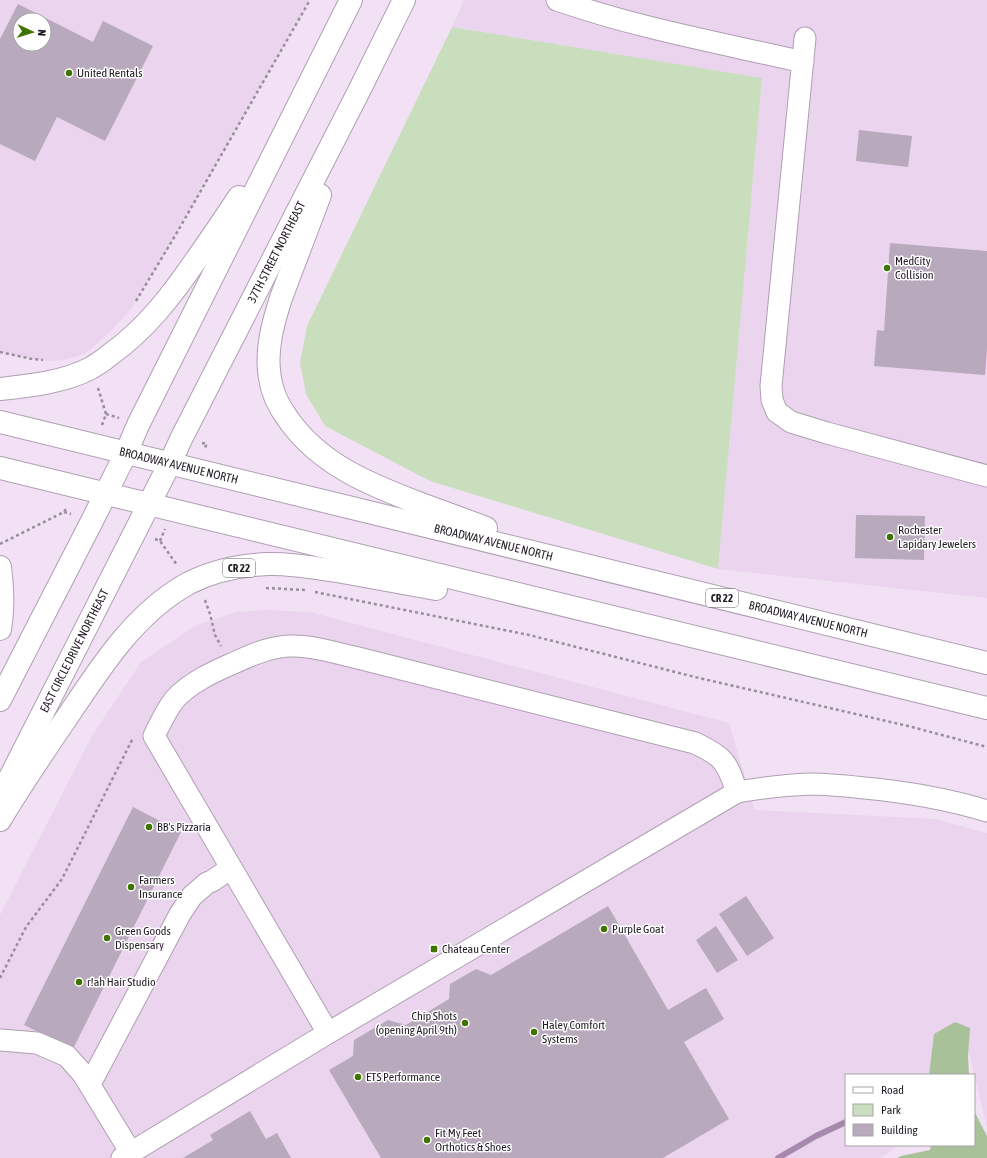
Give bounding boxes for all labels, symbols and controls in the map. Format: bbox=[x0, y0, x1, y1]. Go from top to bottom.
north arrow bbox=[12, 12, 52, 52]
text: N bbox=[36, 29, 48, 36]
place label: United Rentals bbox=[77, 66, 142, 80]
marker: United Rentals bbox=[64, 68, 74, 78]
street label: 37TH STREET NORTHEAST bbox=[245, 198, 309, 305]
place label: MedCity Collision bbox=[895, 254, 934, 282]
marker: MedCity Collision bbox=[882, 263, 892, 273]
street label: BROADWAY AVENUE NORTH bbox=[118, 444, 240, 487]
street label: BROADWAY AVENUE NORTH bbox=[433, 521, 554, 564]
place label: Rochester Lapidary Jewelers bbox=[898, 523, 976, 551]
marker: Rochester Lapidary Jewelers bbox=[885, 532, 895, 542]
road number: CR 22 bbox=[223, 559, 255, 577]
street label: EAST CIRCLE DRIVE NORTHEAST bbox=[37, 586, 112, 715]
road number: CR 22 bbox=[706, 589, 738, 607]
street label: BROADWAY AVENUE NORTH bbox=[747, 598, 869, 641]
place label: BB's Pizzaria bbox=[157, 820, 211, 834]
marker: BB's Pizzaria bbox=[144, 822, 154, 832]
place label: Farmers Insurance bbox=[139, 873, 183, 901]
marker: Farmers Insurance bbox=[126, 882, 136, 892]
place label: Purple Goat bbox=[612, 922, 665, 936]
place label: Green Goods Dispensary bbox=[115, 924, 171, 952]
marker: Purple Goat bbox=[599, 924, 609, 934]
marker: Green Goods Dispensary bbox=[102, 933, 112, 943]
place label: Chateau Center bbox=[442, 942, 510, 956]
marker: Chateau Center bbox=[429, 944, 439, 954]
place label: r!ah Hair Studio bbox=[87, 975, 156, 989]
marker: r!ah Hair Studio bbox=[74, 977, 84, 987]
place label: Chip Shots (opening April 9th) bbox=[376, 1009, 457, 1037]
marker: Chip Shots (opening April 9th) bbox=[460, 1018, 470, 1028]
place label: Haley Comfort Systems bbox=[542, 1018, 606, 1046]
marker: Haley Comfort Systems bbox=[529, 1027, 539, 1037]
place label: ETS Performance bbox=[366, 1070, 440, 1084]
marker: ETS Performance bbox=[353, 1072, 363, 1082]
legend bbox=[845, 1074, 975, 1146]
text: Road bbox=[881, 1083, 904, 1097]
text: Park bbox=[881, 1103, 902, 1117]
text: Building bbox=[881, 1123, 919, 1137]
place label: Fit My Feet Orthotics & Shoes bbox=[435, 1126, 511, 1154]
marker: Fit My Feet Orthotics & Shoes bbox=[422, 1135, 432, 1145]

